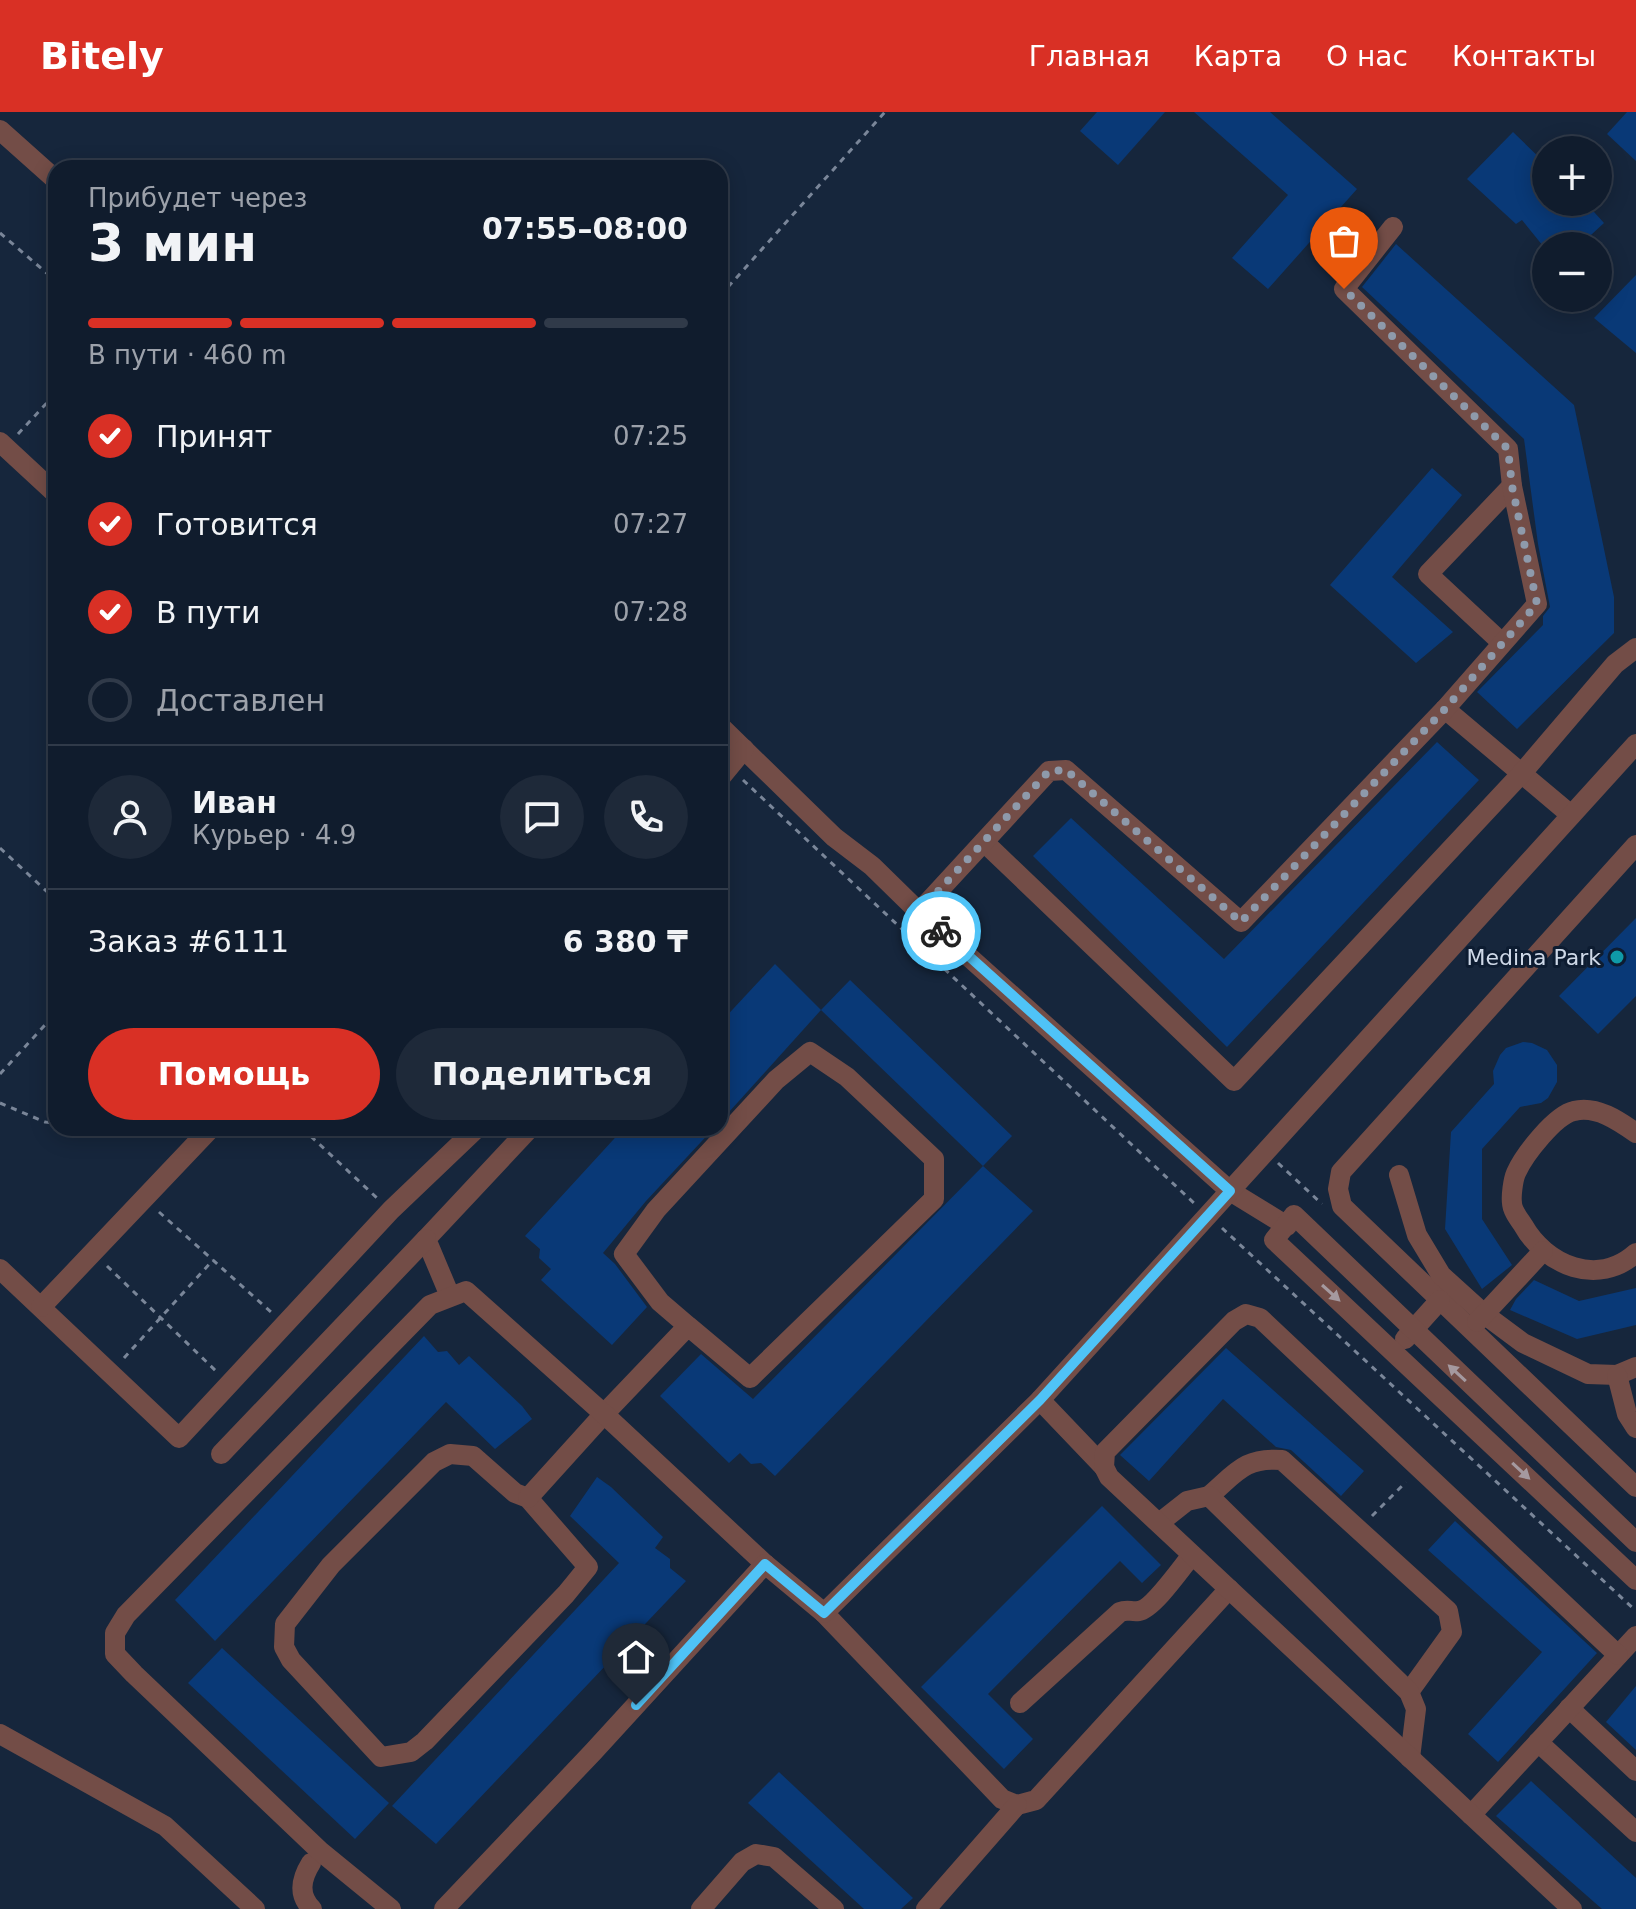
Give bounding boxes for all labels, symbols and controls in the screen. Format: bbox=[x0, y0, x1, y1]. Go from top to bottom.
text: Bitely bbox=[40, 34, 164, 78]
text: Главная bbox=[1029, 40, 1150, 73]
text: Карта bbox=[1194, 40, 1282, 73]
text: О нас bbox=[1326, 40, 1408, 73]
text: Контакты bbox=[1452, 40, 1596, 73]
map controls bbox=[1532, 136, 1612, 312]
button: + bbox=[1532, 136, 1612, 216]
text: Прибудет через bbox=[88, 183, 307, 213]
pin bbox=[1310, 207, 1378, 289]
text: 07:55–08:00 bbox=[482, 211, 688, 246]
text: 3 мин bbox=[88, 213, 257, 273]
icon: bag bbox=[1322, 219, 1366, 263]
button: − bbox=[1532, 232, 1612, 312]
text: В пути · 460 m bbox=[88, 340, 287, 370]
icon: check bbox=[88, 414, 132, 458]
text: Принят bbox=[156, 419, 272, 454]
text: 07:25 bbox=[613, 421, 688, 451]
icon: check bbox=[88, 502, 132, 546]
text: Готовится bbox=[156, 507, 318, 542]
text: 07:27 bbox=[613, 509, 688, 539]
icon: check bbox=[88, 590, 132, 634]
text: В пути bbox=[156, 595, 260, 630]
text: 07:28 bbox=[613, 597, 688, 627]
text: Доставлен bbox=[156, 683, 325, 718]
button: person bbox=[88, 775, 172, 859]
button: chat bbox=[500, 775, 584, 859]
button: phone bbox=[604, 775, 688, 859]
text: Иван bbox=[192, 785, 277, 820]
text: Курьер · 4.9 bbox=[192, 820, 356, 850]
courier bbox=[901, 891, 981, 971]
icon: bike bbox=[919, 909, 963, 953]
text: Заказ #6111 bbox=[88, 924, 289, 959]
text: 6 380 ₸ bbox=[563, 924, 688, 959]
place label: Medina Park bbox=[1466, 945, 1601, 970]
marker: Medina Park bbox=[1608, 948, 1626, 966]
button: Помощь bbox=[88, 1028, 380, 1120]
button: Поделиться bbox=[396, 1028, 688, 1120]
one-way arrow bbox=[1321, 1283, 1340, 1301]
one-way arrow bbox=[1448, 1364, 1467, 1383]
one-way arrow bbox=[1511, 1461, 1530, 1479]
pin bbox=[602, 1623, 670, 1705]
icon: home bbox=[614, 1635, 658, 1679]

